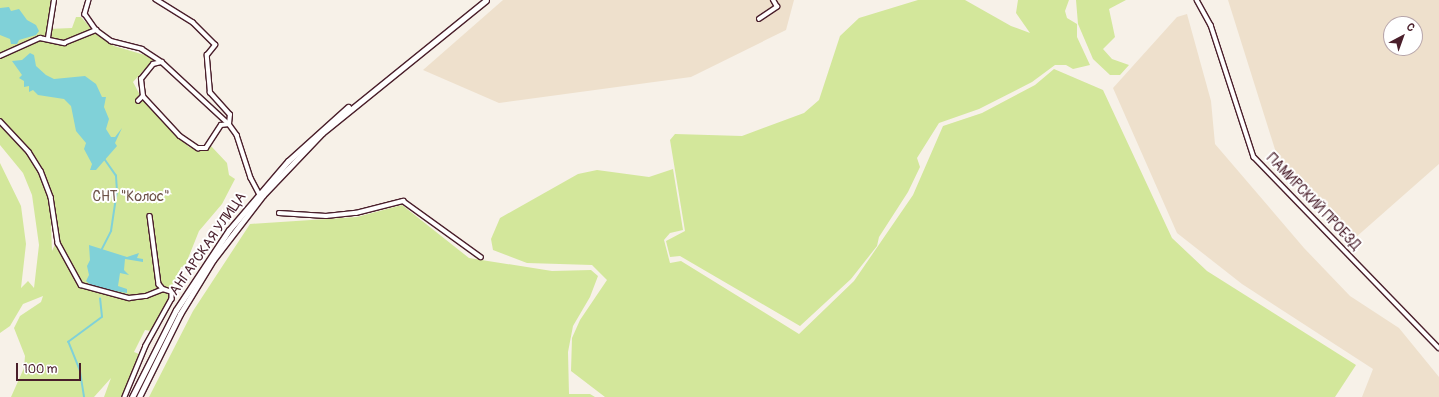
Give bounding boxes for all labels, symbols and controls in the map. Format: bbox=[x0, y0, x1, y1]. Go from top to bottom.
north arrow bbox=[1383, 16, 1423, 56]
text: С bbox=[1404, 20, 1417, 34]
street label: ПАМИРСКИЙ ПРОЕЗД bbox=[1263, 150, 1363, 254]
park label: СНТ "Колос" bbox=[92, 189, 170, 205]
street label: АНГАРСКАЯ УЛИЦА bbox=[166, 189, 250, 299]
scale bar bbox=[18, 355, 83, 381]
text: 100 m bbox=[23, 362, 57, 377]

